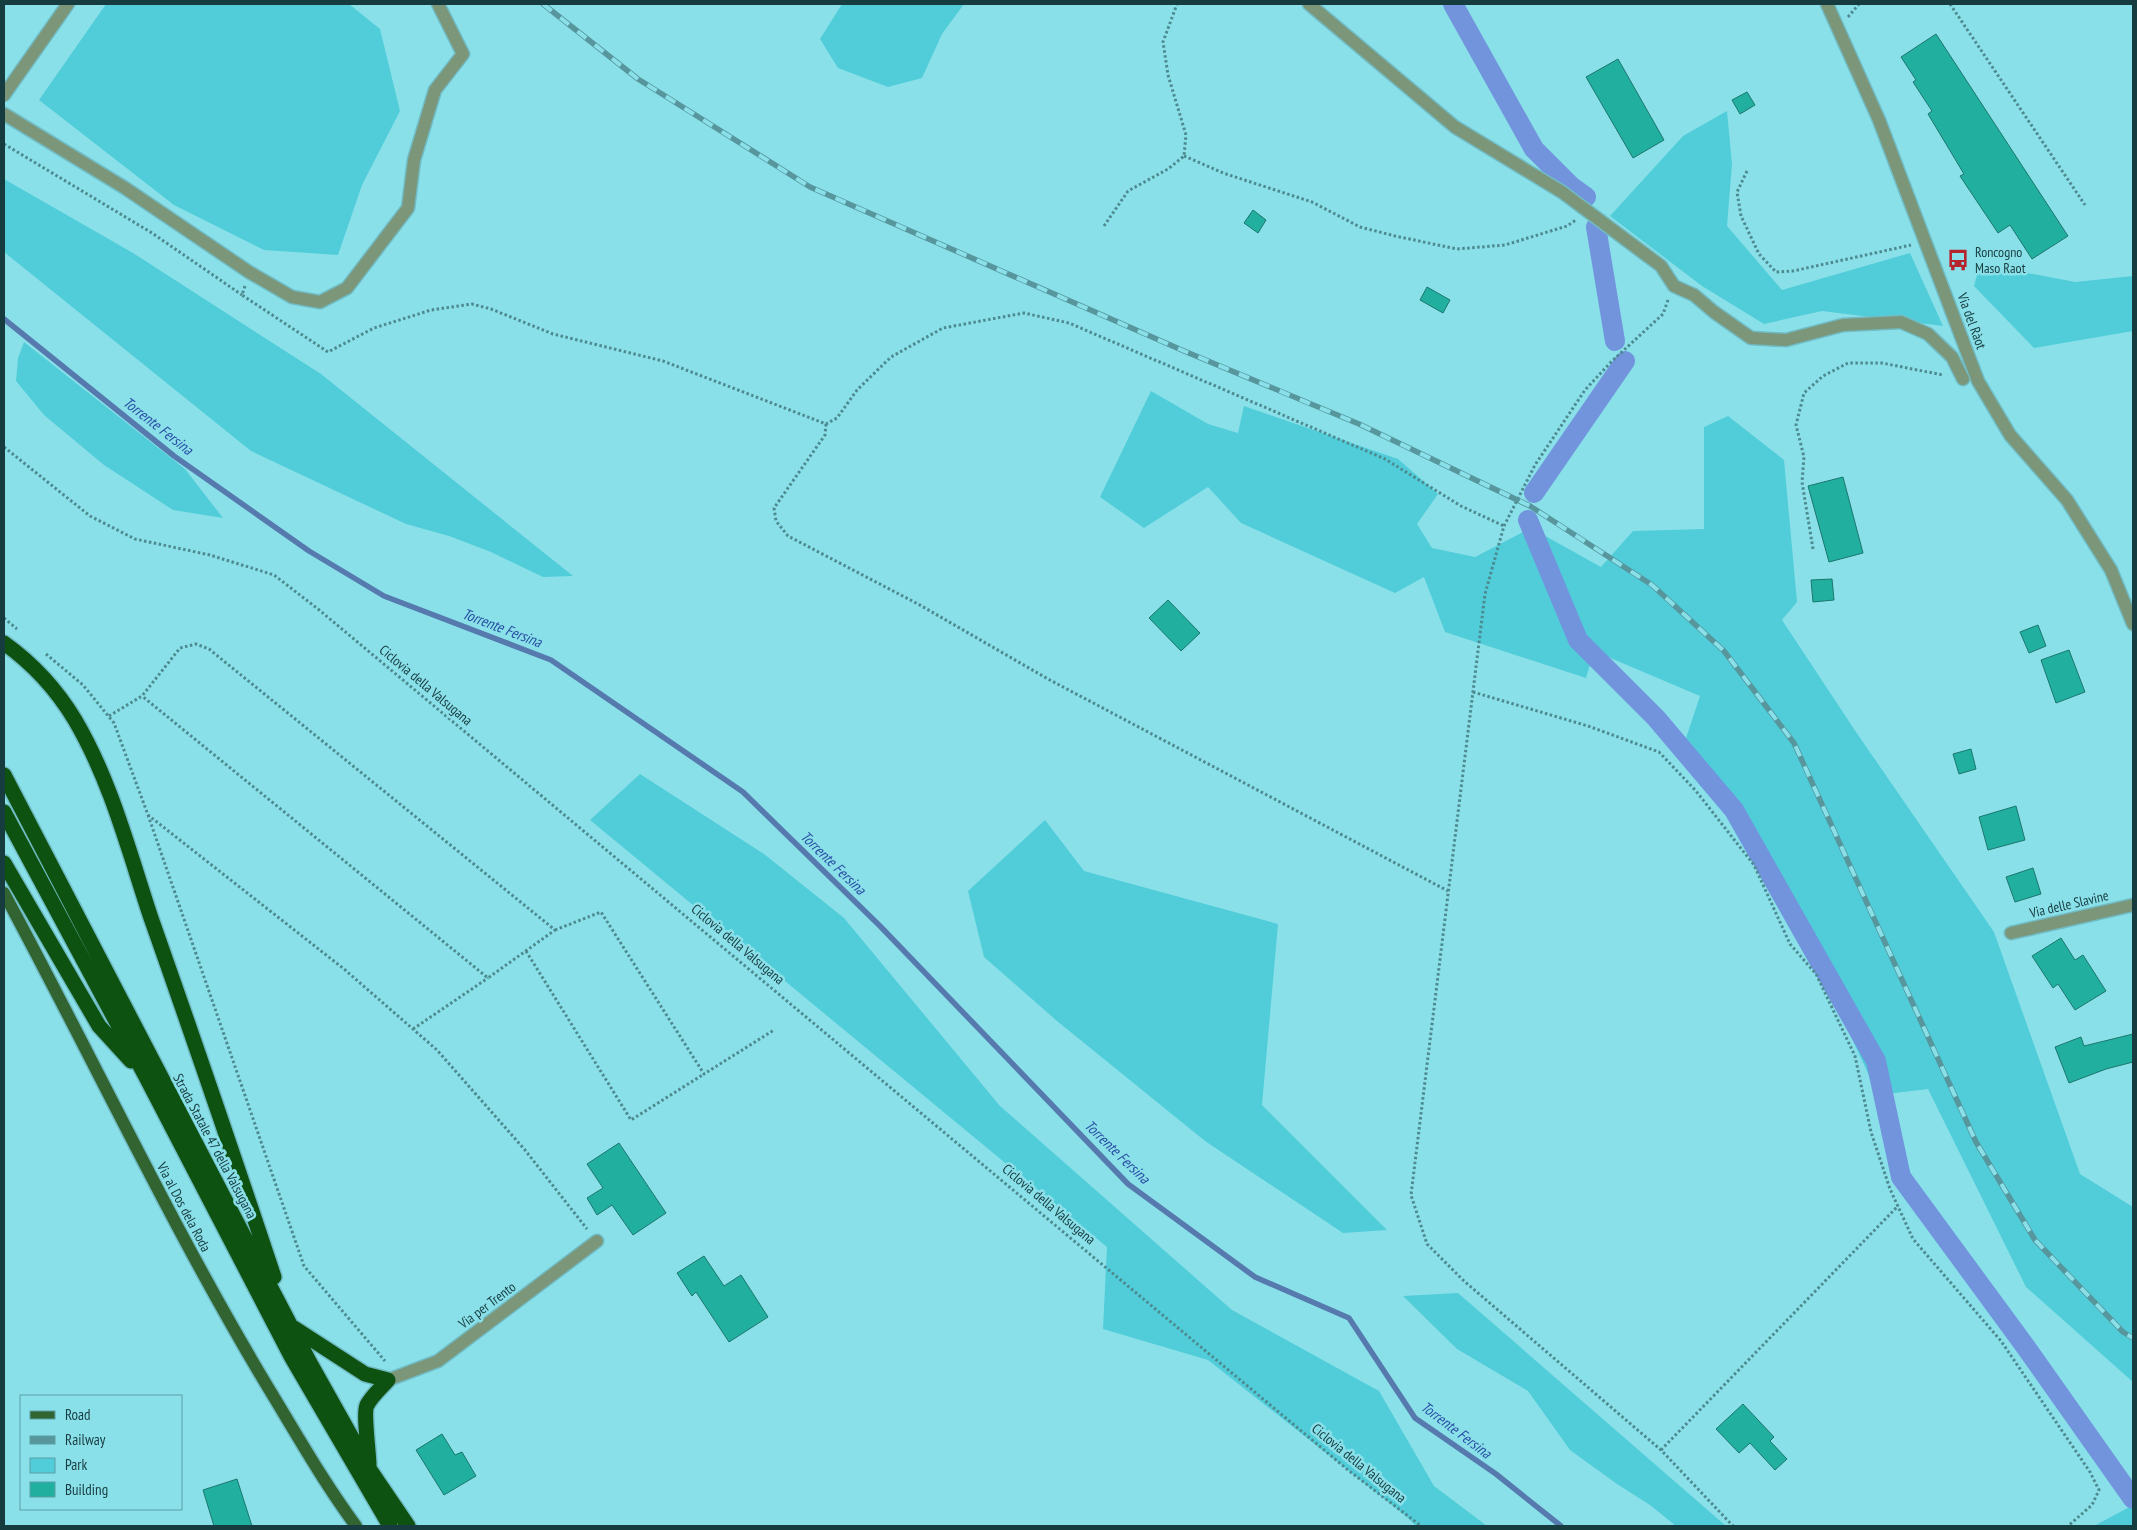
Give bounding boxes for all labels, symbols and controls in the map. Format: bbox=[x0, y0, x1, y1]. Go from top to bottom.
place label: Roncogno Maso Raot bbox=[1975, 243, 2026, 277]
bus stop icon: Roncogno Maso Raot bbox=[1945, 247, 1971, 273]
street label: Via del Ràot bbox=[1953, 290, 1990, 352]
water label: Torrente Fersina bbox=[120, 392, 198, 459]
water label: Torrente Fersina bbox=[460, 604, 545, 652]
street label: Ciclovia della Valsugana bbox=[376, 641, 476, 729]
water label: Torrente Fersina bbox=[797, 827, 871, 899]
street label: Via delle Slavine bbox=[2027, 886, 2110, 922]
street label: Ciclovia della Valsugana bbox=[688, 900, 788, 988]
street label: Strada Statale 47 della Valsugana bbox=[169, 1071, 261, 1221]
water label: Torrente Fersina bbox=[1081, 1116, 1155, 1188]
street label: Via al Dos dela Roda bbox=[152, 1158, 215, 1255]
street label: Ciclovia della Valsugana bbox=[999, 1160, 1099, 1248]
street label: Via per Trento bbox=[454, 1278, 519, 1333]
legend bbox=[20, 1395, 182, 1510]
water label: Torrente Fersina bbox=[1417, 1397, 1496, 1463]
text: Road bbox=[65, 1405, 91, 1424]
street label: Ciclovia della Valsugana bbox=[1308, 1419, 1410, 1507]
text: Railway bbox=[65, 1430, 106, 1449]
text: Park bbox=[65, 1455, 87, 1474]
text: Building bbox=[65, 1480, 108, 1499]

